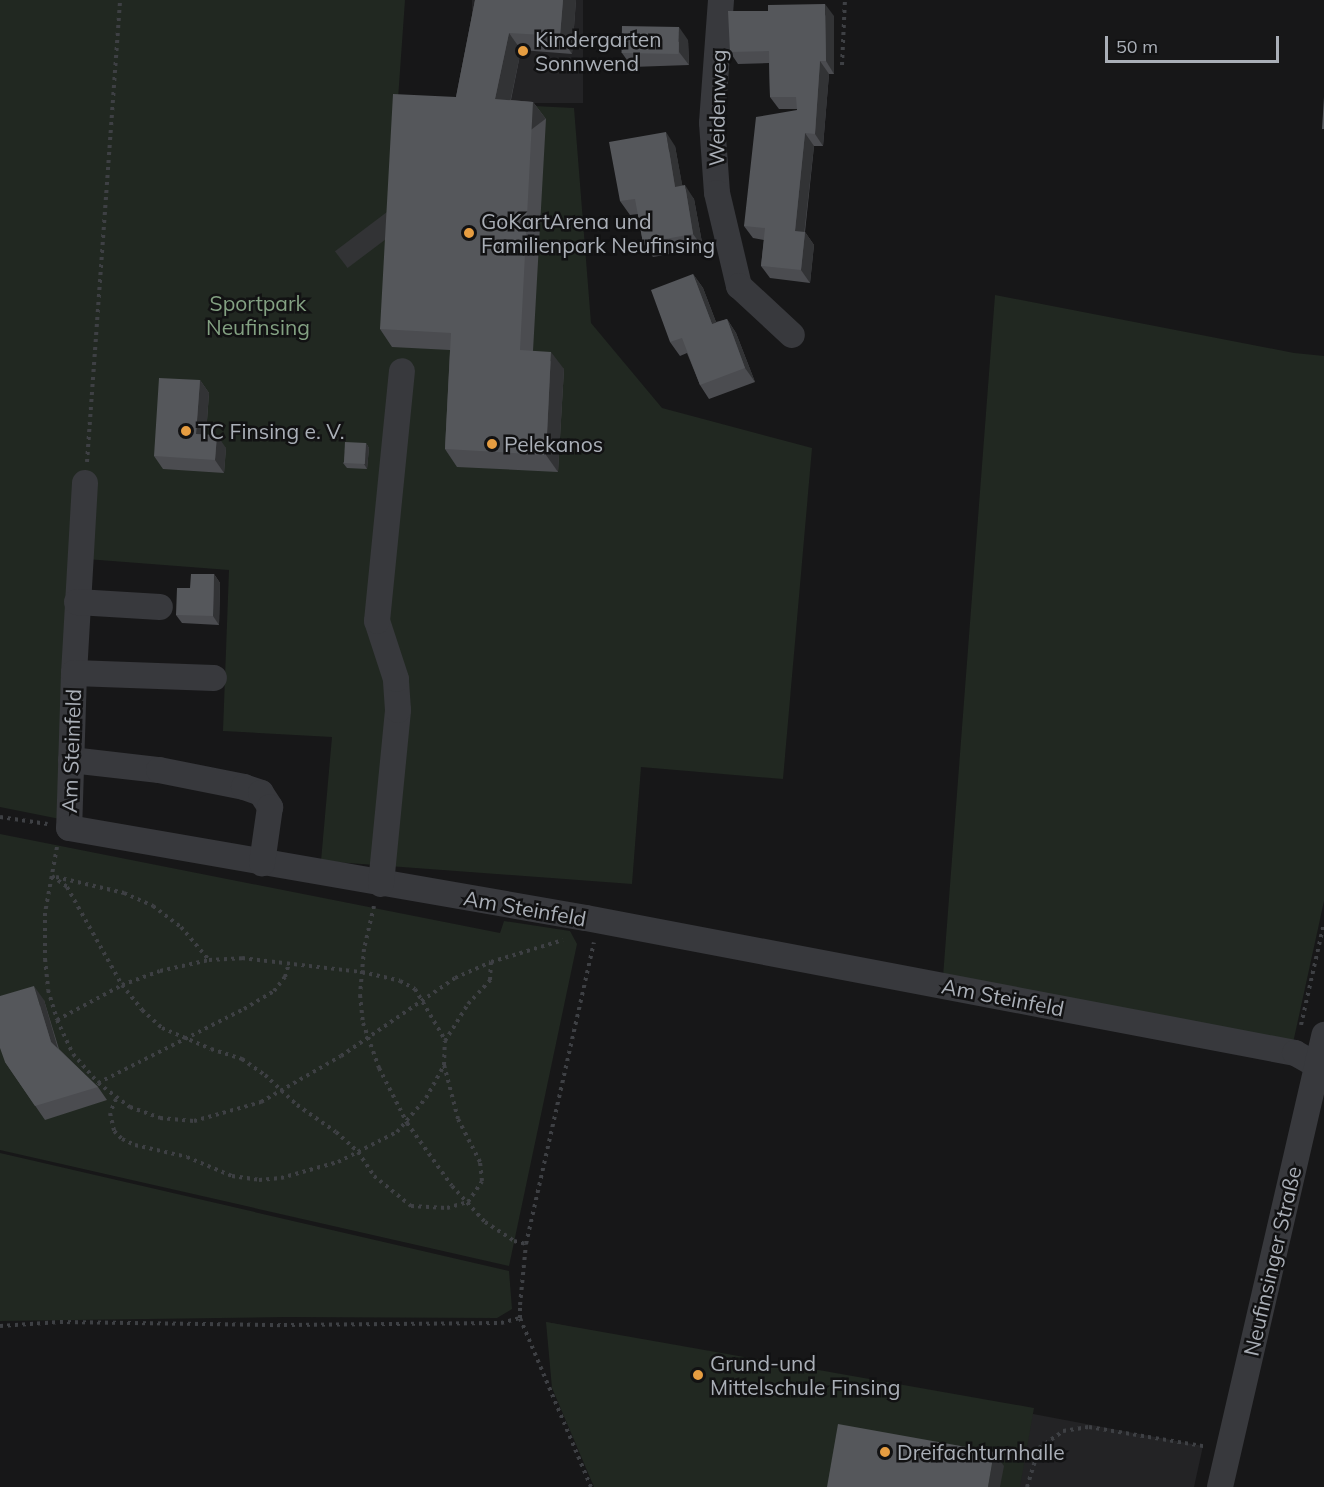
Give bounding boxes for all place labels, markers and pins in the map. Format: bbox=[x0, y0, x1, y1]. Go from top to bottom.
place label: Kindergarten Sonnwend bbox=[535, 26, 662, 76]
marker: Kindergarten Sonnwend bbox=[516, 44, 530, 58]
place label: GoKartArena und Familienpark Neufinsing bbox=[481, 208, 715, 258]
marker: GoKartArena und Familienpark Neufinsing bbox=[462, 226, 476, 240]
place label: TC Finsing e. V. bbox=[198, 418, 345, 444]
marker: TC Finsing e. V. bbox=[179, 424, 193, 438]
place label: Pelekanos bbox=[504, 431, 603, 457]
marker: Pelekanos bbox=[485, 437, 499, 451]
place label: Grund-und Mittelschule Finsing bbox=[710, 1350, 900, 1400]
marker: Grund-und Mittelschule Finsing bbox=[691, 1368, 705, 1382]
place label: Dreifachturnhalle bbox=[897, 1439, 1065, 1465]
marker: Dreifachturnhalle bbox=[878, 1445, 892, 1459]

